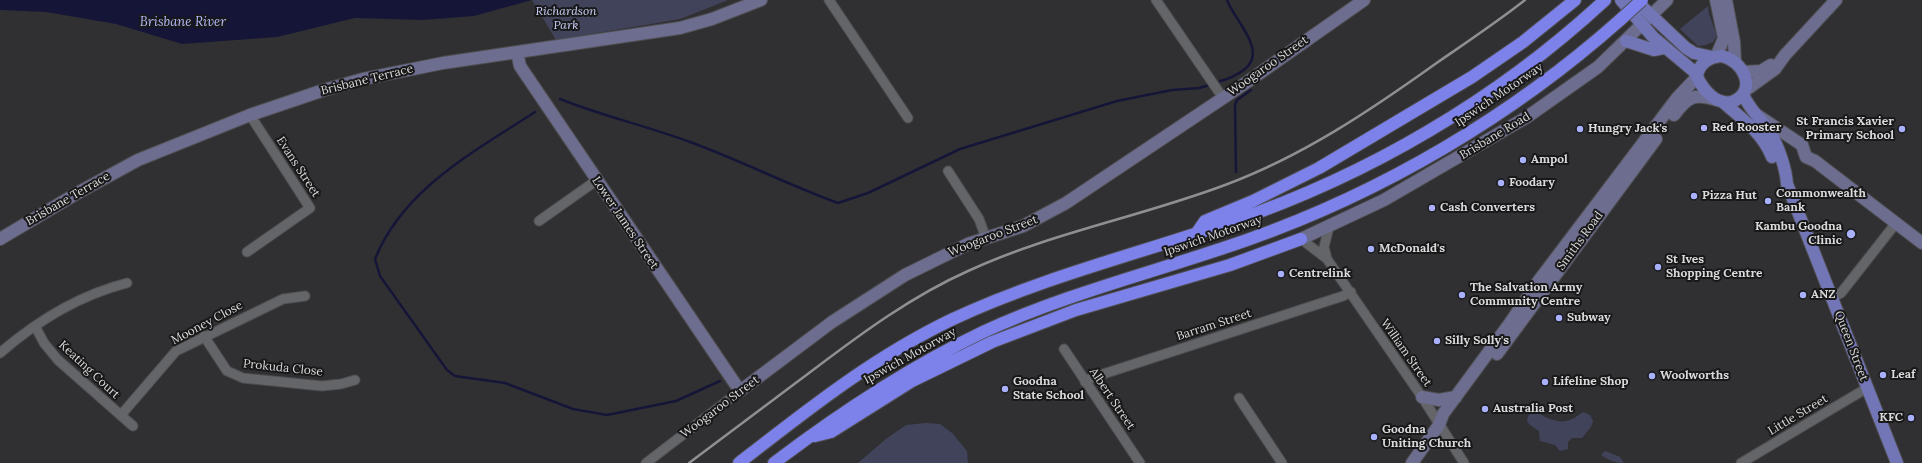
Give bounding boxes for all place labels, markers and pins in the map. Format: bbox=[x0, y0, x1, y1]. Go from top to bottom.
place label: St Francis Xavier Primary School bbox=[1796, 115, 1894, 143]
place label: Red Rooster bbox=[1712, 121, 1781, 135]
place label: Hungry Jack's bbox=[1588, 122, 1667, 136]
marker: Red Rooster bbox=[1699, 123, 1709, 133]
marker: Hungry Jack's bbox=[1575, 124, 1585, 134]
marker: St Francis Xavier Primary School bbox=[1897, 124, 1907, 134]
place label: Ampol bbox=[1531, 153, 1568, 167]
marker: Ampol bbox=[1518, 155, 1528, 165]
place label: Foodary bbox=[1509, 176, 1555, 190]
marker: Foodary bbox=[1496, 178, 1506, 188]
place label: Commonwealth Bank bbox=[1776, 187, 1866, 215]
place label: Pizza Hut bbox=[1702, 189, 1757, 203]
marker: Pizza Hut bbox=[1689, 191, 1699, 201]
marker: Commonwealth Bank bbox=[1763, 196, 1773, 206]
place label: Cash Converters bbox=[1440, 201, 1535, 215]
marker: Cash Converters bbox=[1427, 203, 1437, 213]
place label: Kambu Goodna Clinic bbox=[1755, 220, 1842, 248]
marker: Kambu Goodna Clinic bbox=[1845, 228, 1857, 240]
place label: McDonald's bbox=[1379, 242, 1445, 256]
marker: McDonald's bbox=[1366, 244, 1376, 254]
place label: St Ives Shopping Centre bbox=[1666, 253, 1763, 281]
marker: St Ives Shopping Centre bbox=[1653, 262, 1663, 272]
place label: Centrelink bbox=[1289, 267, 1351, 281]
marker: Centrelink bbox=[1276, 269, 1286, 279]
place label: The Salvation Army Community Centre bbox=[1470, 281, 1582, 309]
place label: ANZ bbox=[1811, 288, 1836, 302]
marker: The Salvation Army Community Centre bbox=[1457, 290, 1467, 300]
marker: ANZ bbox=[1798, 290, 1808, 300]
place label: Subway bbox=[1567, 311, 1611, 325]
marker: Subway bbox=[1554, 313, 1564, 323]
place label: Silly Solly's bbox=[1445, 334, 1509, 348]
marker: Silly Solly's bbox=[1432, 336, 1442, 346]
place label: Leaf bbox=[1891, 368, 1915, 382]
place label: Woolworths bbox=[1660, 369, 1729, 383]
marker: Leaf bbox=[1878, 370, 1888, 380]
marker: Woolworths bbox=[1647, 371, 1657, 381]
place label: Goodna State School bbox=[1013, 375, 1084, 403]
place label: Lifeline Shop bbox=[1553, 375, 1628, 389]
marker: Lifeline Shop bbox=[1540, 377, 1550, 387]
marker: Goodna State School bbox=[1000, 384, 1010, 394]
place label: Australia Post bbox=[1493, 402, 1573, 416]
marker: Australia Post bbox=[1480, 404, 1490, 414]
place label: KFC bbox=[1879, 411, 1903, 425]
marker: KFC bbox=[1906, 413, 1916, 423]
place label: Goodna Uniting Church bbox=[1382, 423, 1471, 451]
marker: Goodna Uniting Church bbox=[1369, 432, 1379, 442]

